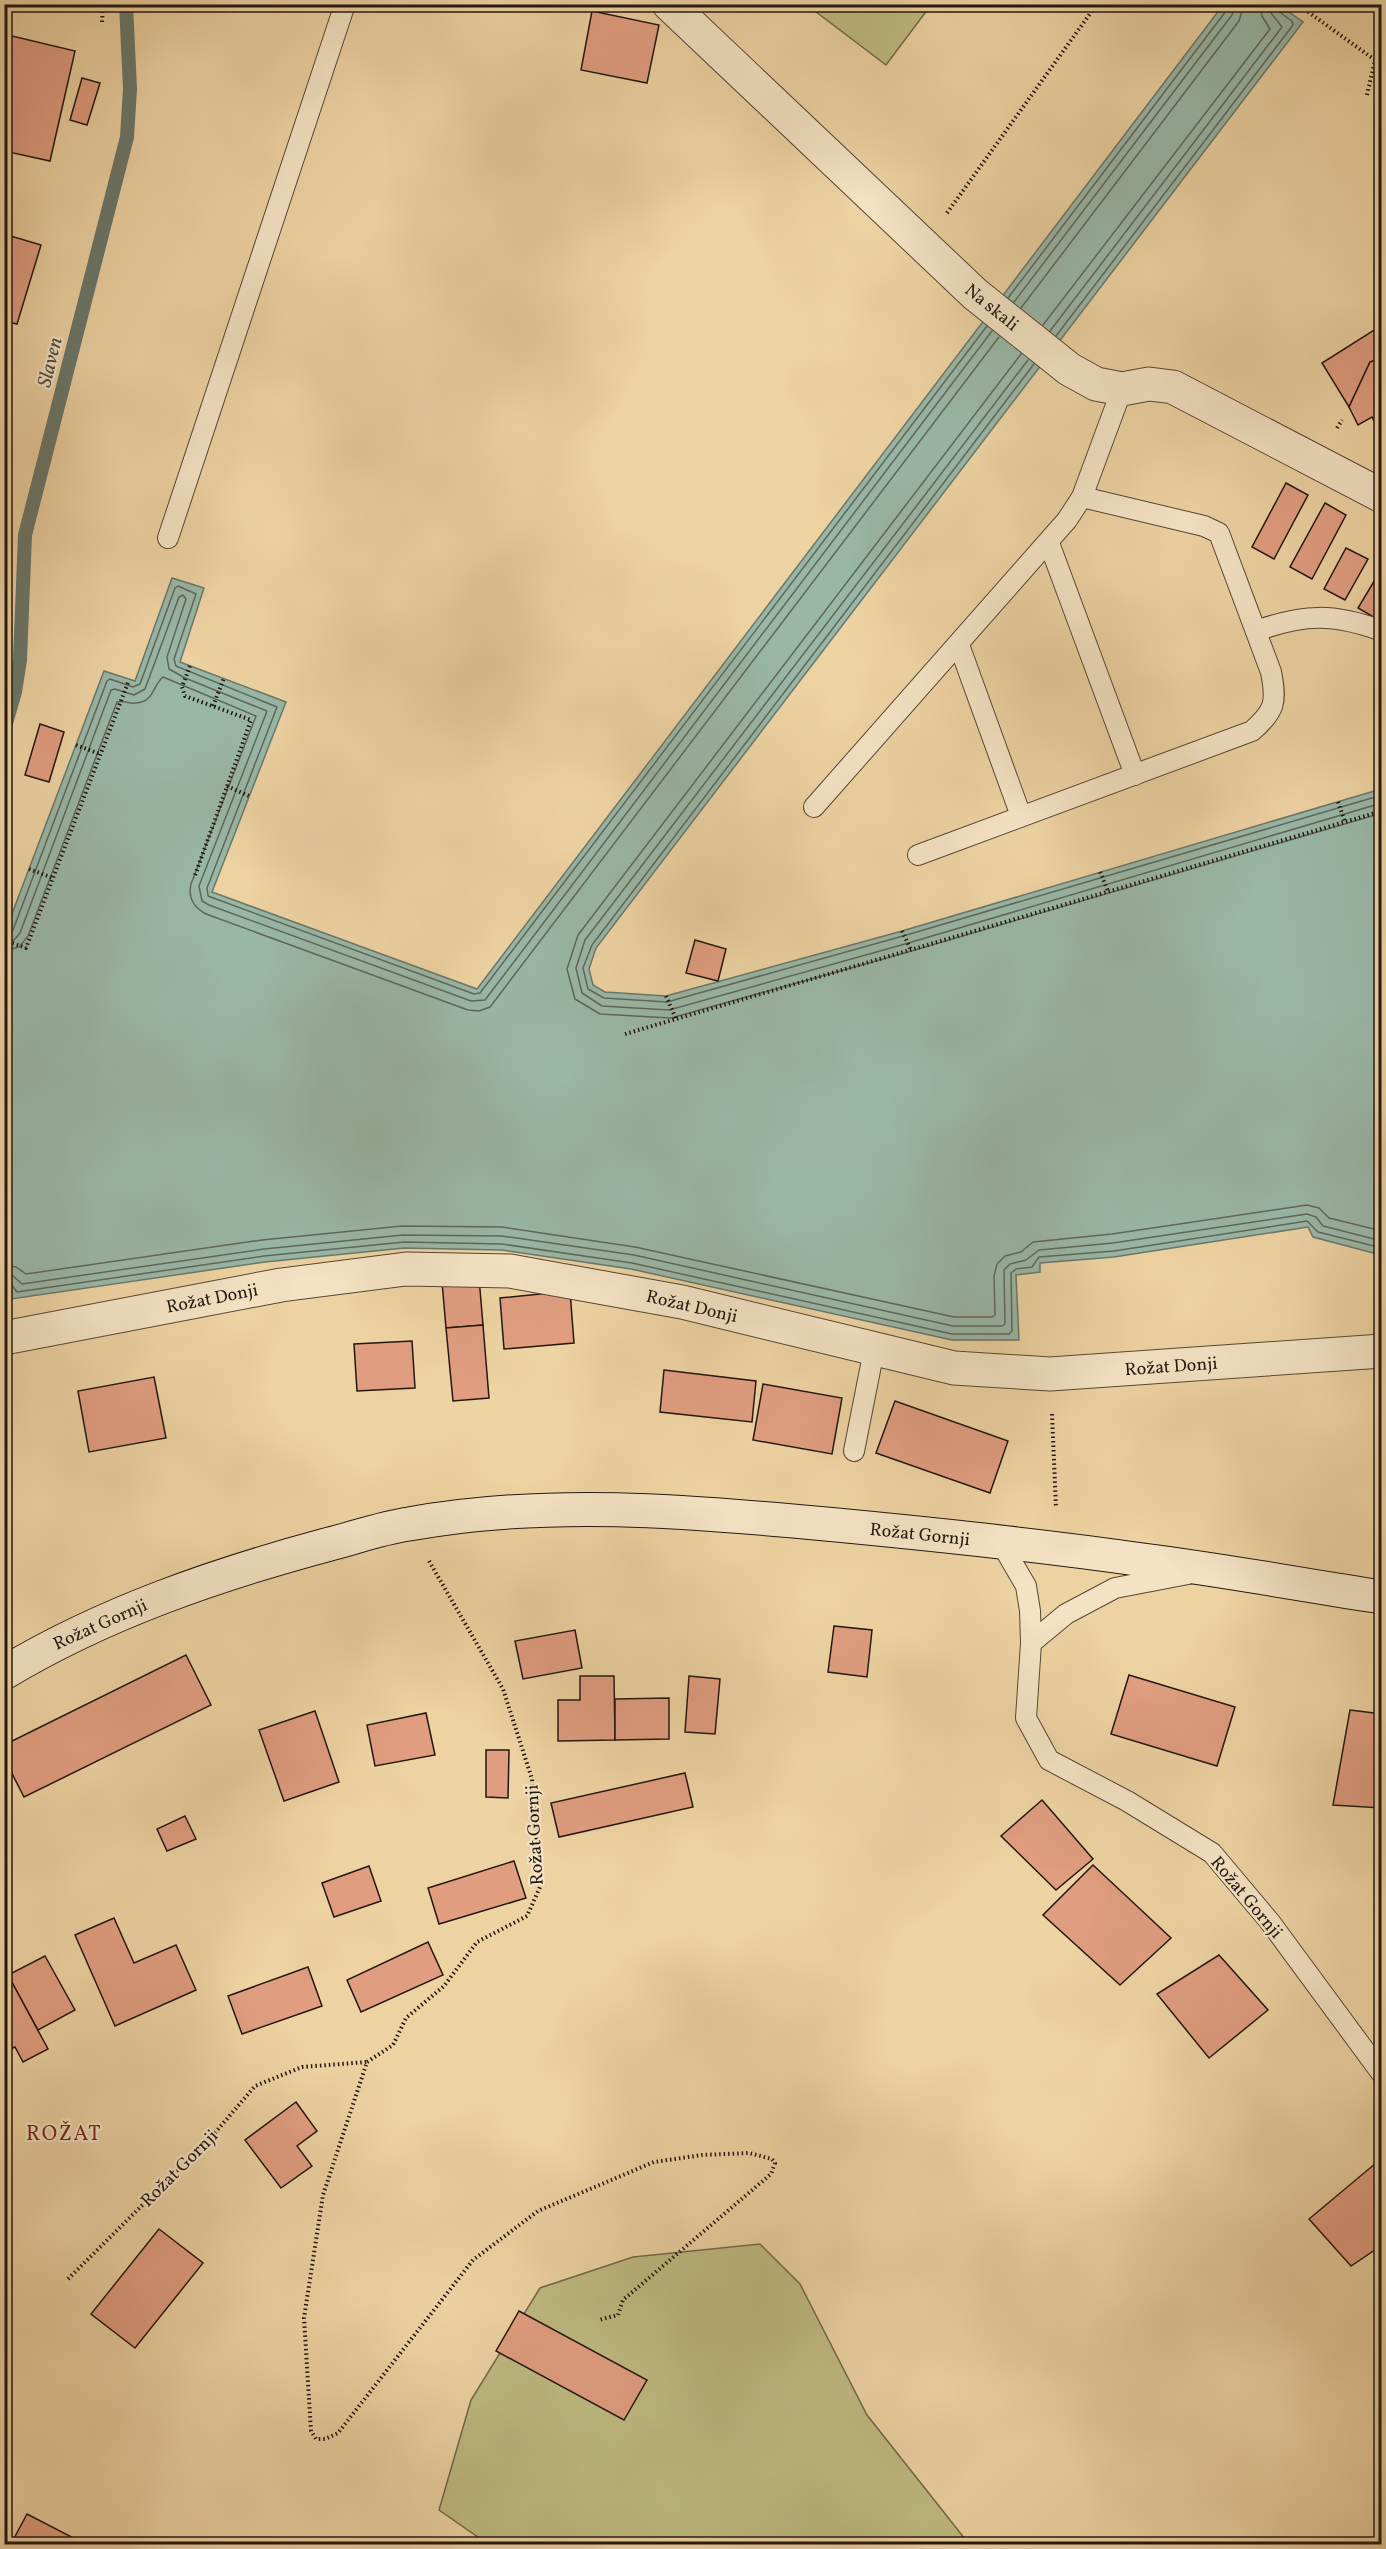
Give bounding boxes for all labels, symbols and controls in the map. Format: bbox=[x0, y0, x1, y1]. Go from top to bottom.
street label: Na skali bbox=[959, 279, 1023, 338]
water label: Slaven bbox=[31, 335, 71, 390]
street label: Rožat Donji bbox=[164, 1278, 260, 1321]
street label: Rožat Donji bbox=[643, 1285, 740, 1330]
street label: Rožat Donji bbox=[1124, 1352, 1218, 1383]
street label: Rožat Gornji bbox=[868, 1518, 971, 1553]
street label: Rožat Gornji bbox=[50, 1593, 152, 1657]
street label: Rožat Gornji bbox=[520, 1784, 551, 1886]
street label: Rožat Gornji bbox=[1204, 1851, 1288, 1945]
district label: ROŽAT bbox=[26, 2120, 102, 2149]
street label: Rožat Gornji bbox=[136, 2125, 225, 2214]

